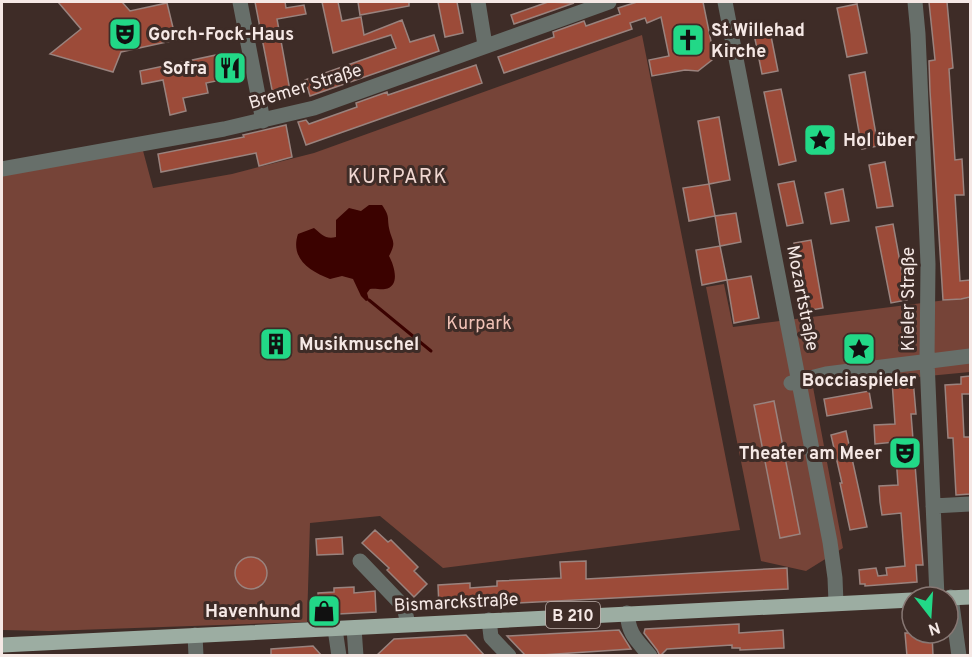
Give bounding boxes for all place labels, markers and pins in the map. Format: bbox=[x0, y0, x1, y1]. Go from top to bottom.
theatre icon: Gorch-Fock-Haus bbox=[107, 16, 143, 52]
place label: St.Willehad Kirche bbox=[711, 20, 805, 64]
church icon: St.Willehad Kirche bbox=[670, 22, 706, 58]
place label: Gorch-Fock-Haus bbox=[148, 24, 294, 47]
restaurant icon: Sofra bbox=[212, 50, 248, 86]
place label: Sofra bbox=[162, 58, 207, 81]
place icon: Hol über bbox=[802, 122, 838, 158]
place label: Hol über bbox=[843, 130, 915, 153]
building icon: Musikmuschel bbox=[258, 326, 294, 362]
place icon: Bocciaspieler bbox=[841, 331, 877, 367]
place label: Musikmuschel bbox=[299, 334, 419, 357]
place label: Bocciaspieler bbox=[802, 370, 917, 393]
theatre icon: Theater am Meer bbox=[887, 435, 923, 471]
place label: Theater am Meer bbox=[739, 443, 883, 466]
shop icon: Havenhund bbox=[306, 593, 342, 629]
place label: Havenhund bbox=[205, 601, 301, 624]

